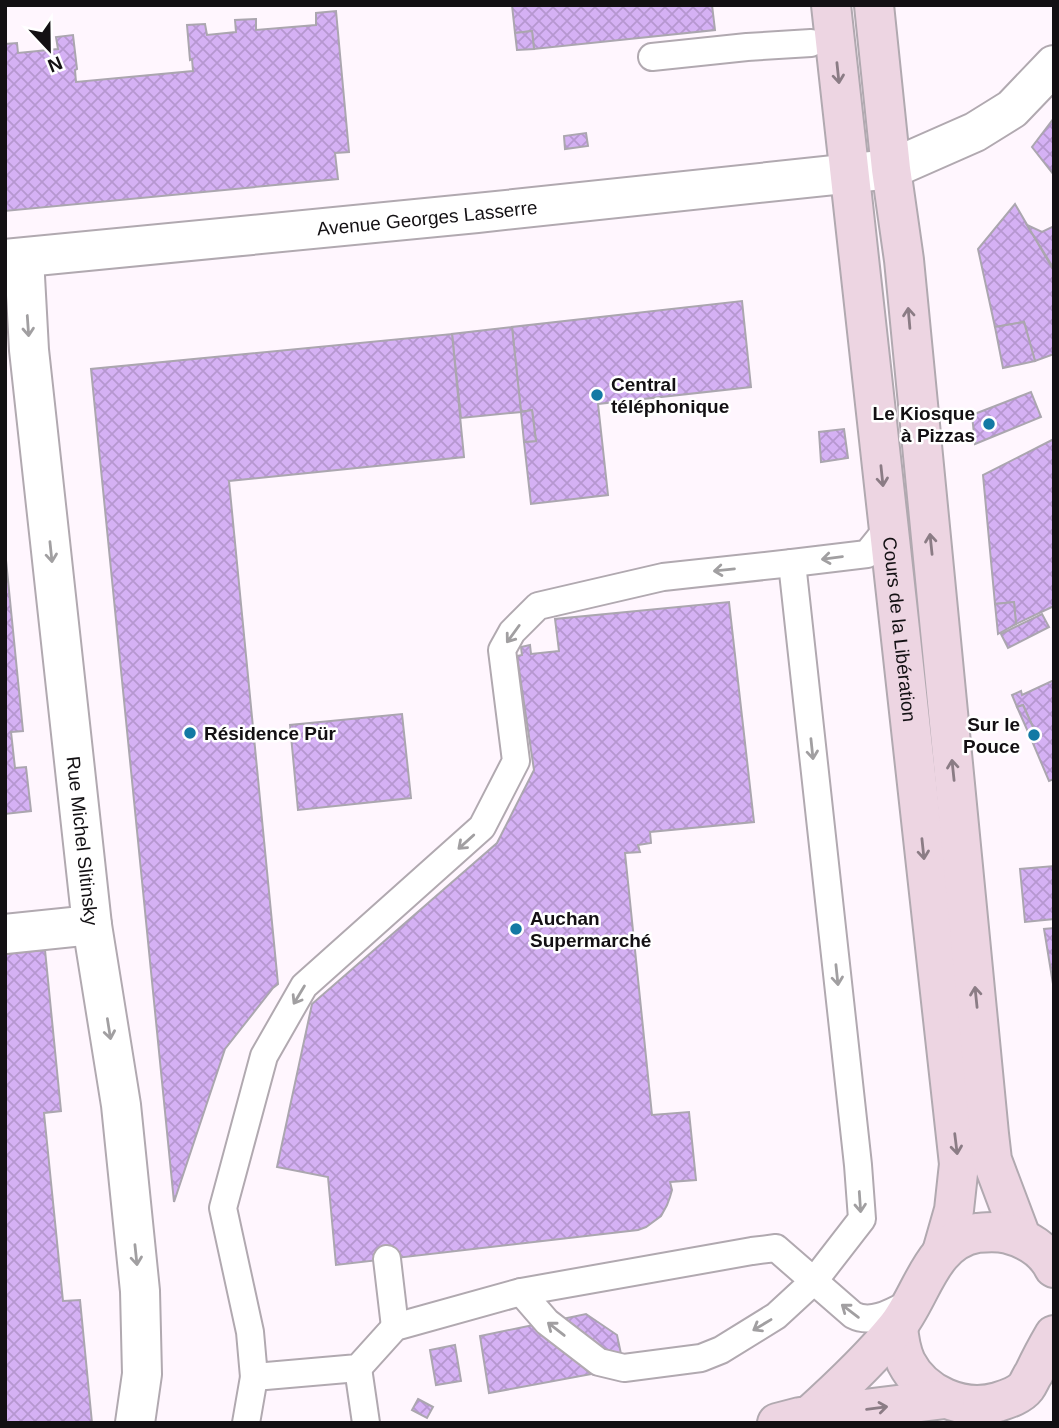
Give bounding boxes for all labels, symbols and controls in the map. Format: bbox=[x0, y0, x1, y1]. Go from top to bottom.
north arrow bbox=[14, 14, 84, 84]
text: N bbox=[45, 52, 65, 77]
one-way arrow bbox=[831, 61, 844, 84]
street label: Avenue Georges Lasserre bbox=[316, 197, 538, 240]
one-way arrow bbox=[902, 307, 915, 329]
one-way arrow bbox=[22, 314, 35, 337]
place label: Central téléphonique bbox=[611, 374, 729, 417]
marker: Central téléphonique bbox=[589, 387, 605, 403]
place label: Le Kiosque à Pizzas bbox=[873, 403, 975, 446]
marker: Le Kiosque à Pizzas bbox=[981, 416, 997, 432]
one-way arrow bbox=[876, 465, 889, 487]
one-way arrow bbox=[924, 533, 937, 556]
street label: Cours de la Libération bbox=[879, 536, 920, 723]
one-way arrow bbox=[45, 540, 58, 563]
one-way arrow bbox=[821, 552, 844, 565]
one-way arrow bbox=[714, 564, 736, 577]
one-way arrow bbox=[506, 624, 520, 643]
place label: Sur le Pouce bbox=[963, 714, 1020, 757]
place label: Résidence Pür bbox=[204, 723, 337, 744]
marker: Résidence Pür bbox=[182, 725, 198, 741]
marker: Sur le Pouce bbox=[1026, 727, 1042, 743]
one-way arrow bbox=[806, 737, 819, 760]
street label: Rue Michel Slitinsky bbox=[63, 755, 102, 927]
one-way arrow bbox=[946, 760, 959, 782]
one-way arrow bbox=[457, 833, 475, 849]
one-way arrow bbox=[917, 837, 930, 859]
place label: Auchan Supermarché bbox=[530, 908, 651, 951]
marker: Auchan Supermarché bbox=[508, 921, 524, 937]
one-way arrow bbox=[831, 963, 844, 986]
one-way arrow bbox=[291, 985, 305, 1005]
one-way arrow bbox=[969, 986, 982, 1009]
one-way arrow bbox=[103, 1017, 116, 1040]
one-way arrow bbox=[950, 1132, 963, 1155]
one-way arrow bbox=[854, 1190, 867, 1213]
one-way arrow bbox=[130, 1243, 143, 1266]
one-way arrow bbox=[842, 1304, 860, 1319]
one-way arrow bbox=[753, 1318, 773, 1332]
one-way arrow bbox=[548, 1321, 566, 1336]
one-way arrow bbox=[865, 1401, 888, 1414]

